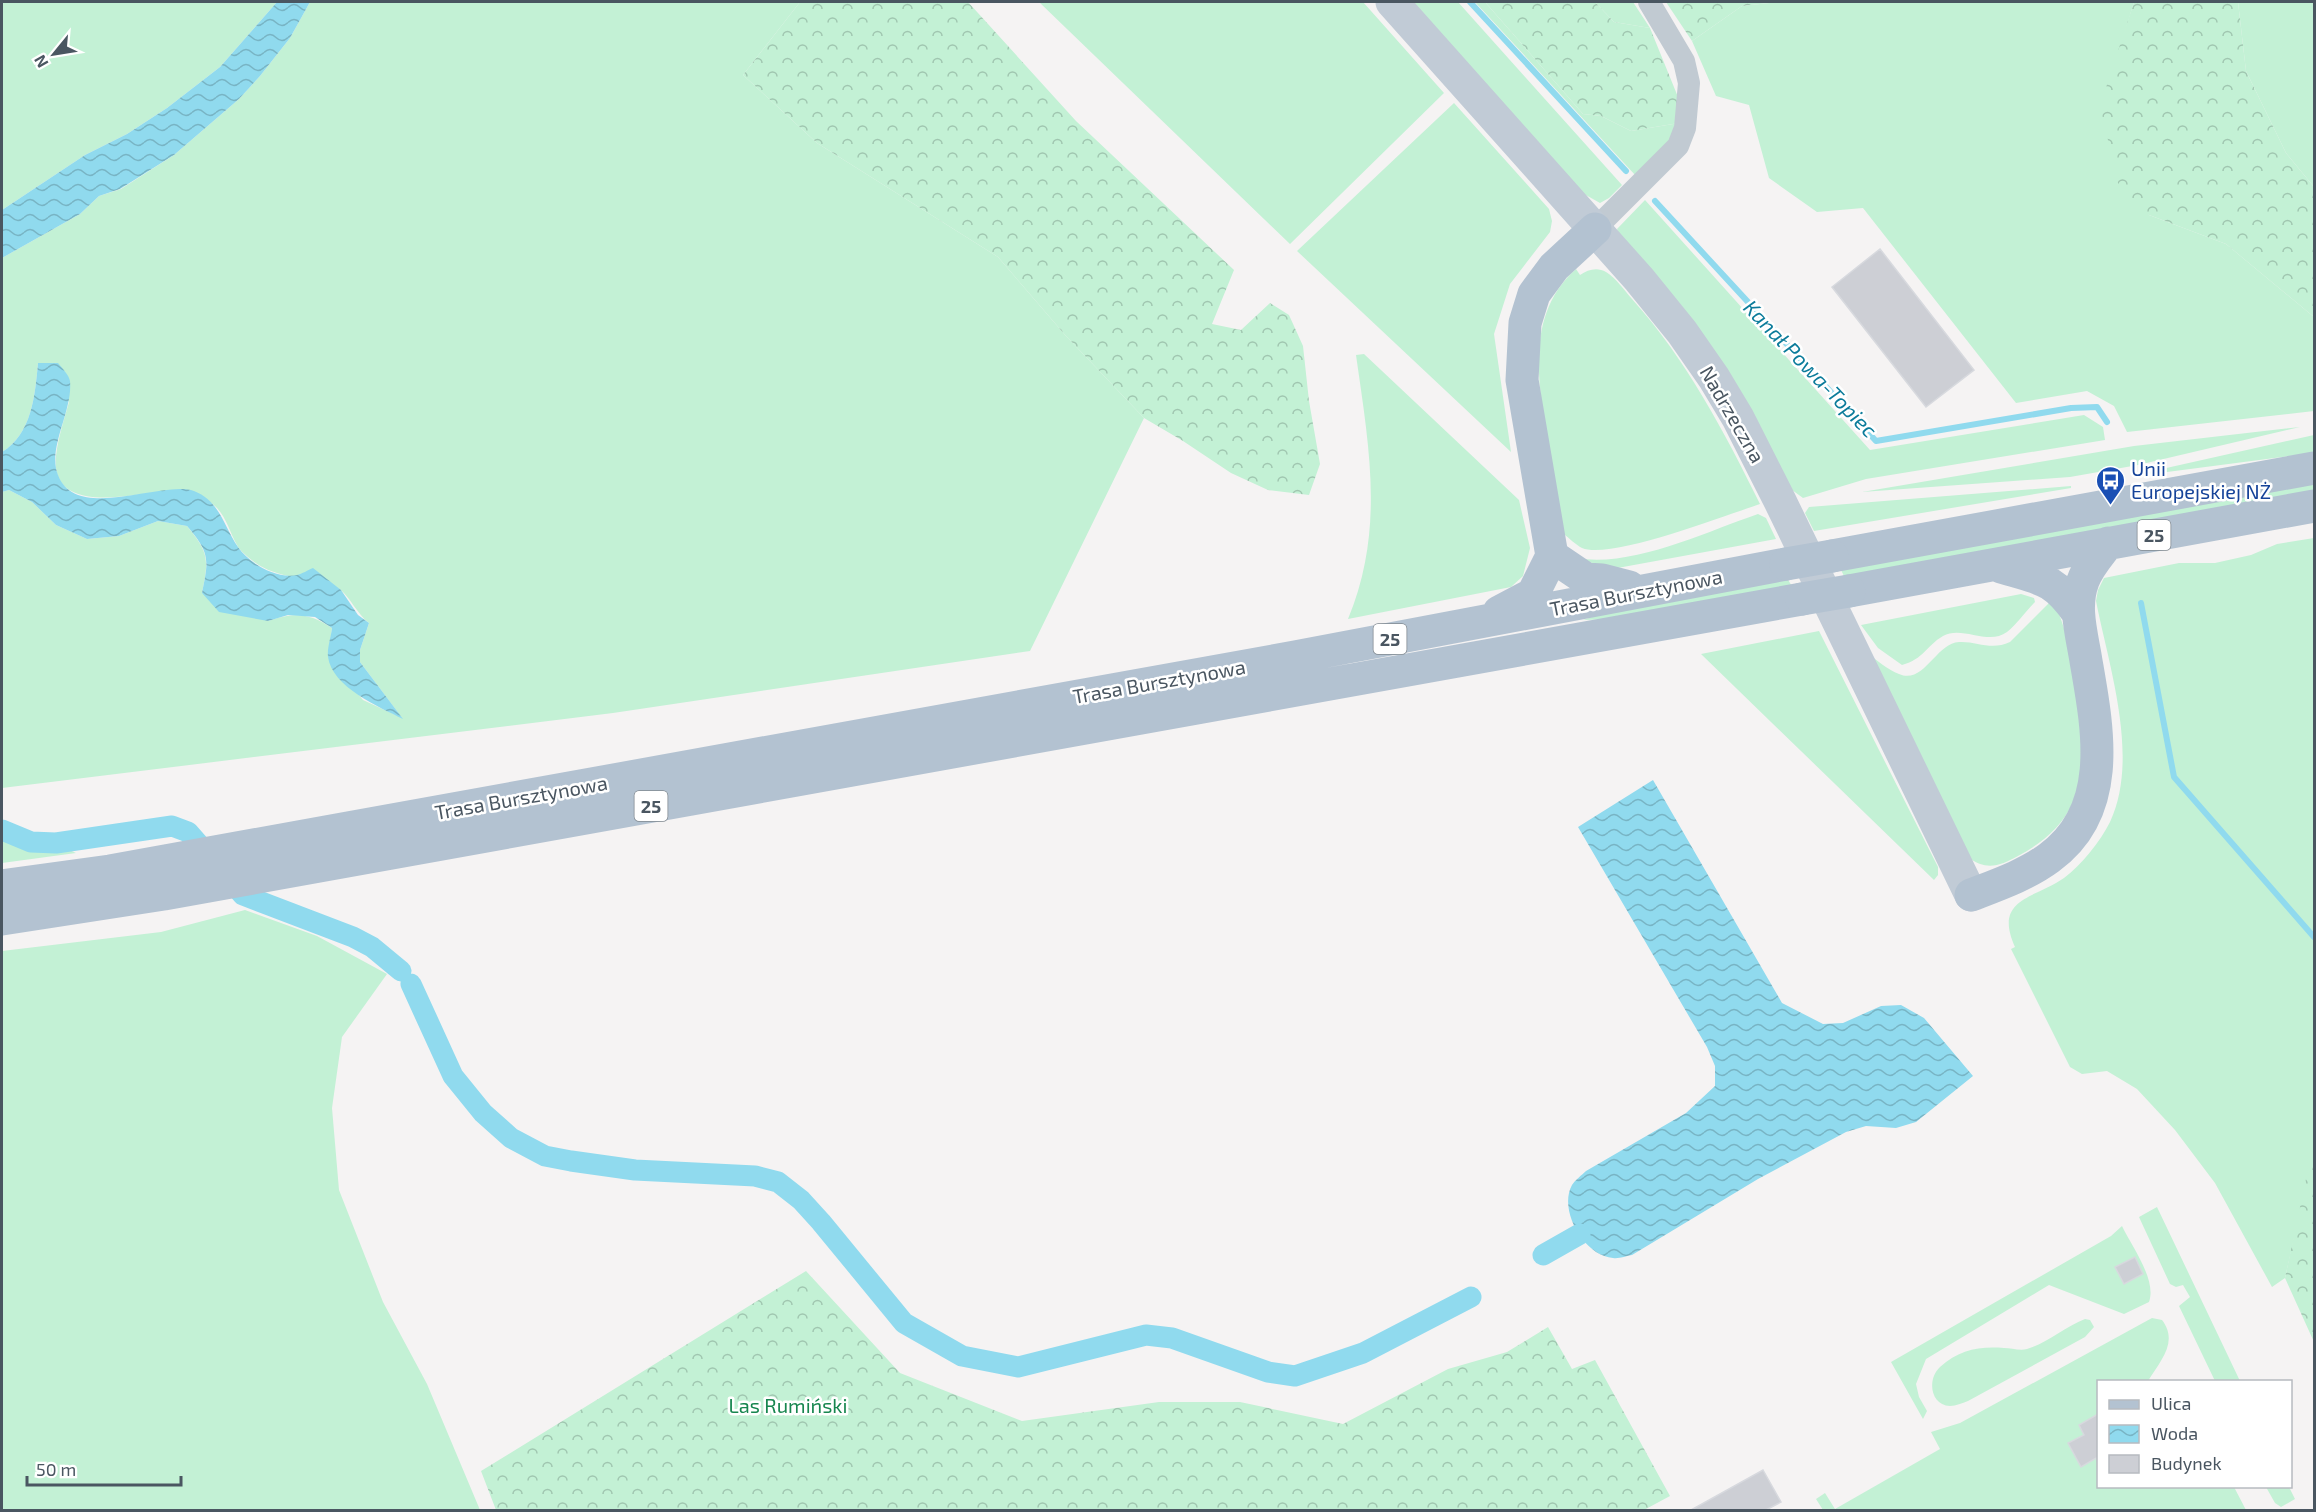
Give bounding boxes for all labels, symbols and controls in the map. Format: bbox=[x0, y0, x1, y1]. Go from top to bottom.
north arrow bbox=[24, 24, 84, 84]
text: N bbox=[29, 52, 52, 72]
water label: Kanał Powa-Topiec bbox=[1739, 294, 1883, 442]
street label: Nadrzeczna bbox=[1696, 361, 1770, 467]
place label: Unii Europejskiej NŻ bbox=[2131, 456, 2271, 503]
bus stop icon: Unii Europejskiej NŻ bbox=[2094, 464, 2126, 506]
road number: 25 bbox=[2138, 520, 2170, 550]
street label: Trasa Bursztynowa bbox=[1548, 564, 1724, 620]
road number: 25 bbox=[1374, 624, 1406, 654]
street label: Trasa Bursztynowa bbox=[1071, 654, 1247, 708]
street label: Trasa Bursztynowa bbox=[433, 770, 609, 824]
road number: 25 bbox=[634, 791, 668, 821]
legend bbox=[2097, 1380, 2292, 1488]
text: Ulica bbox=[2151, 1392, 2191, 1414]
park label: Las Rumiński bbox=[728, 1393, 848, 1417]
text: Woda bbox=[2151, 1422, 2198, 1444]
scale bar bbox=[27, 1449, 182, 1487]
text: Budynek bbox=[2151, 1452, 2222, 1474]
text: 50 m bbox=[36, 1458, 76, 1480]

